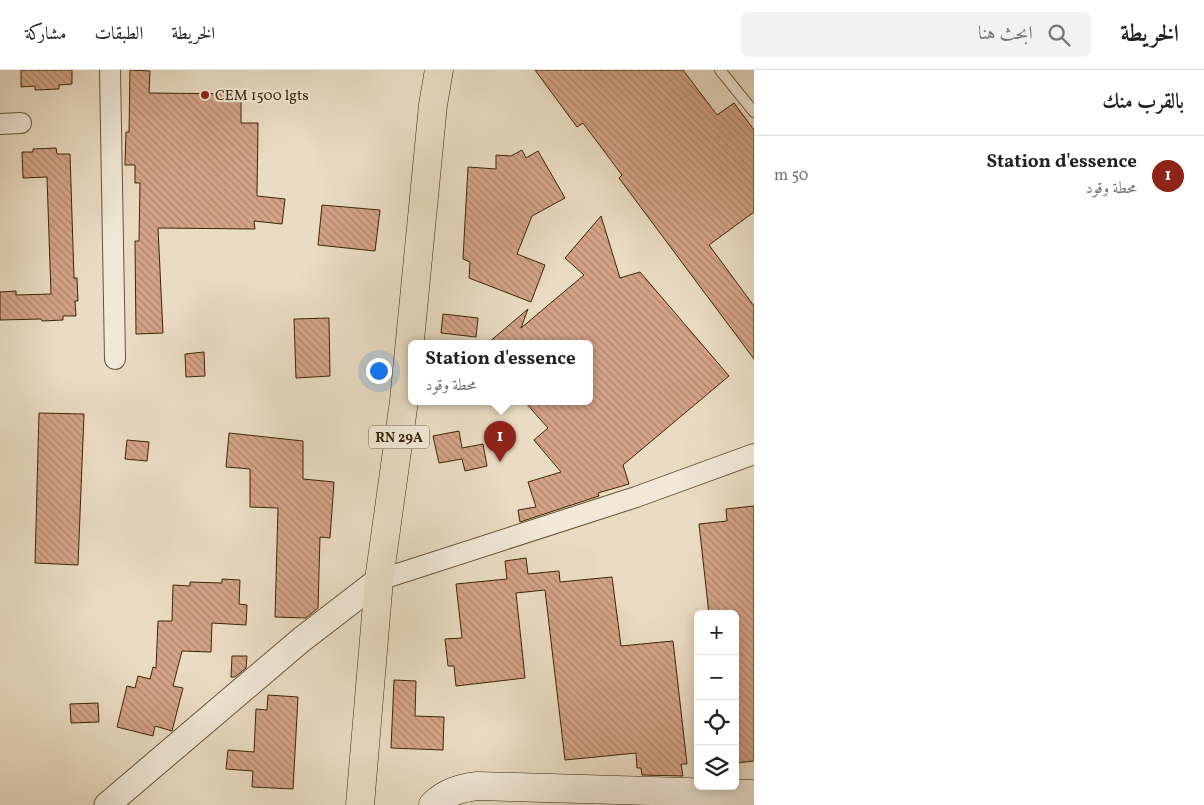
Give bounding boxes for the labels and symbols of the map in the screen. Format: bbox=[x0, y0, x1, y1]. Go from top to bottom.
place label: CEM 1500 lgts bbox=[215, 86, 309, 107]
marker: CEM 1500 lgts bbox=[199, 89, 211, 101]
your location bbox=[366, 358, 392, 384]
pin: 1 bbox=[484, 421, 516, 462]
road number: RN 29A bbox=[369, 426, 429, 448]

